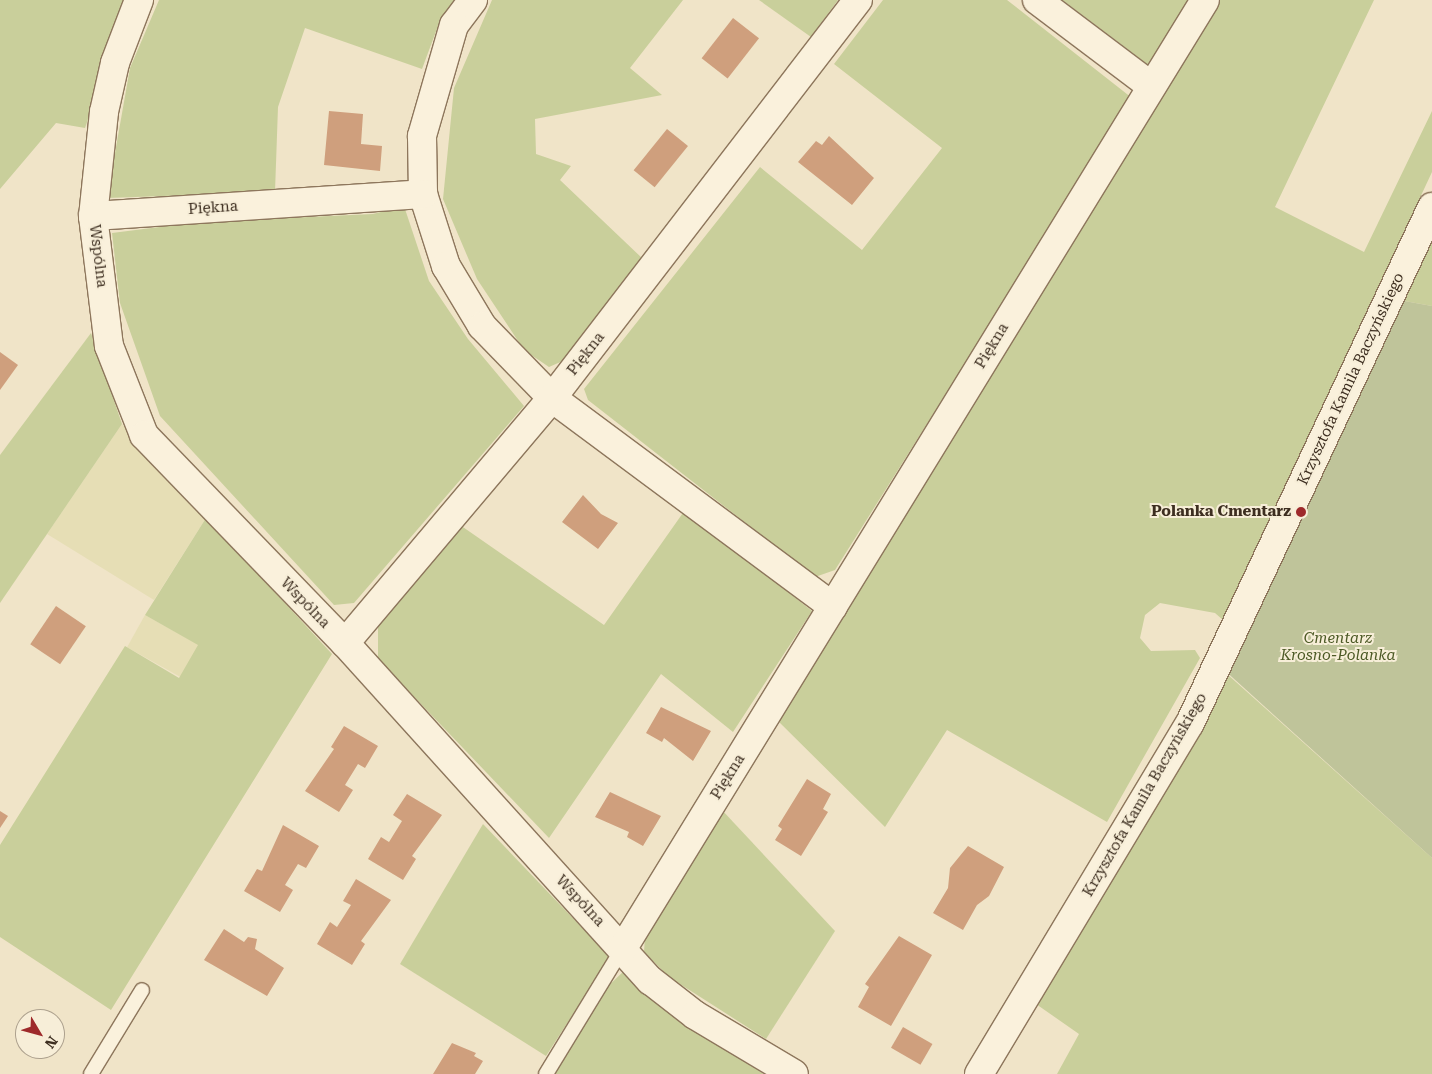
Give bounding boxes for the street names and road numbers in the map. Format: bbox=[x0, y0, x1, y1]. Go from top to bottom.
street label: Piękna bbox=[187, 197, 239, 219]
street label: Wspólna bbox=[85, 224, 111, 288]
street label: Krzysztofa Kamila Baczyńskiego bbox=[1294, 270, 1408, 488]
street label: Piękna bbox=[971, 320, 1013, 372]
street label: Piękna bbox=[564, 329, 608, 379]
street label: Wspólna bbox=[277, 574, 333, 632]
street label: Krzysztofa Kamila Baczyńskiego bbox=[1079, 690, 1211, 900]
street label: Piękna bbox=[707, 751, 749, 803]
street label: Wspólna bbox=[552, 872, 608, 930]

